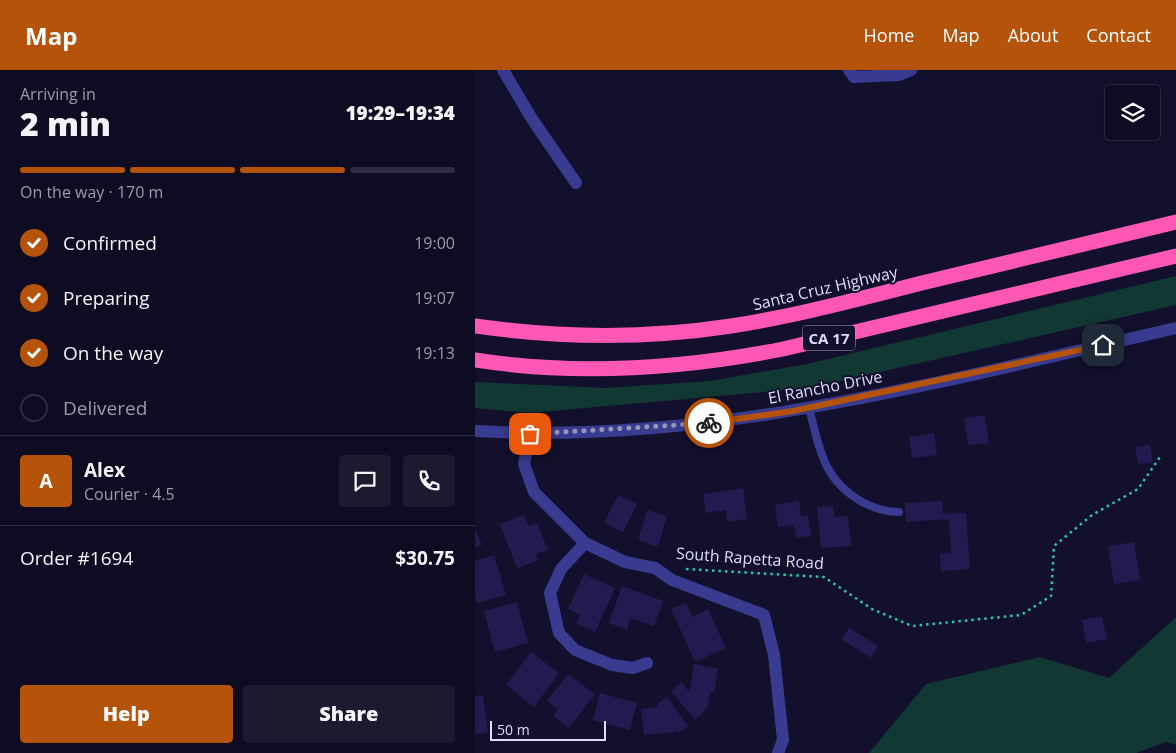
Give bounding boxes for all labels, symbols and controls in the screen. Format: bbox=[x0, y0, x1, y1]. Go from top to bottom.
text: Map bbox=[25, 19, 77, 52]
text: Home bbox=[864, 23, 914, 47]
text: Map bbox=[942, 23, 980, 47]
text: About bbox=[1008, 23, 1058, 47]
text: Contact bbox=[1086, 23, 1151, 47]
text: Arriving in bbox=[20, 83, 96, 105]
map controls bbox=[1105, 85, 1160, 140]
button: layers bbox=[1105, 85, 1160, 140]
text: 19:29–19:34 bbox=[345, 100, 455, 126]
text: 2 min bbox=[20, 102, 111, 145]
text: On the way · 170 m bbox=[20, 181, 163, 203]
icon: check bbox=[20, 229, 48, 257]
text: Confirmed bbox=[63, 230, 157, 256]
text: 19:00 bbox=[414, 232, 455, 254]
street label: Santa Cruz Highway bbox=[750, 260, 901, 315]
icon: check bbox=[20, 284, 48, 312]
text: Preparing bbox=[63, 285, 150, 311]
text: 19:07 bbox=[414, 287, 455, 309]
pin bbox=[1082, 324, 1124, 366]
road number: CA 17 bbox=[803, 326, 855, 350]
icon: home bbox=[1089, 331, 1117, 359]
icon: check bbox=[20, 339, 48, 367]
text: On the way bbox=[63, 340, 163, 366]
text: 19:13 bbox=[414, 342, 455, 364]
street label: El Rancho Drive bbox=[766, 365, 884, 409]
text: Delivered bbox=[63, 395, 147, 421]
courier bbox=[684, 398, 734, 448]
icon: bike bbox=[695, 409, 723, 437]
pin bbox=[509, 413, 551, 455]
icon: bag bbox=[516, 420, 544, 448]
button: chat bbox=[339, 455, 391, 507]
button: phone bbox=[403, 455, 455, 507]
text: Alex bbox=[84, 457, 125, 483]
text: A bbox=[39, 468, 53, 494]
text: Courier · 4.5 bbox=[84, 483, 175, 505]
street label: South Rapetta Road bbox=[675, 542, 825, 574]
text: Order #1694 bbox=[20, 545, 133, 571]
text: $30.75 bbox=[395, 545, 455, 571]
button: Help bbox=[20, 685, 233, 743]
button: Share bbox=[243, 685, 455, 743]
scale bar bbox=[490, 718, 606, 741]
text: 50 m bbox=[497, 720, 530, 739]

